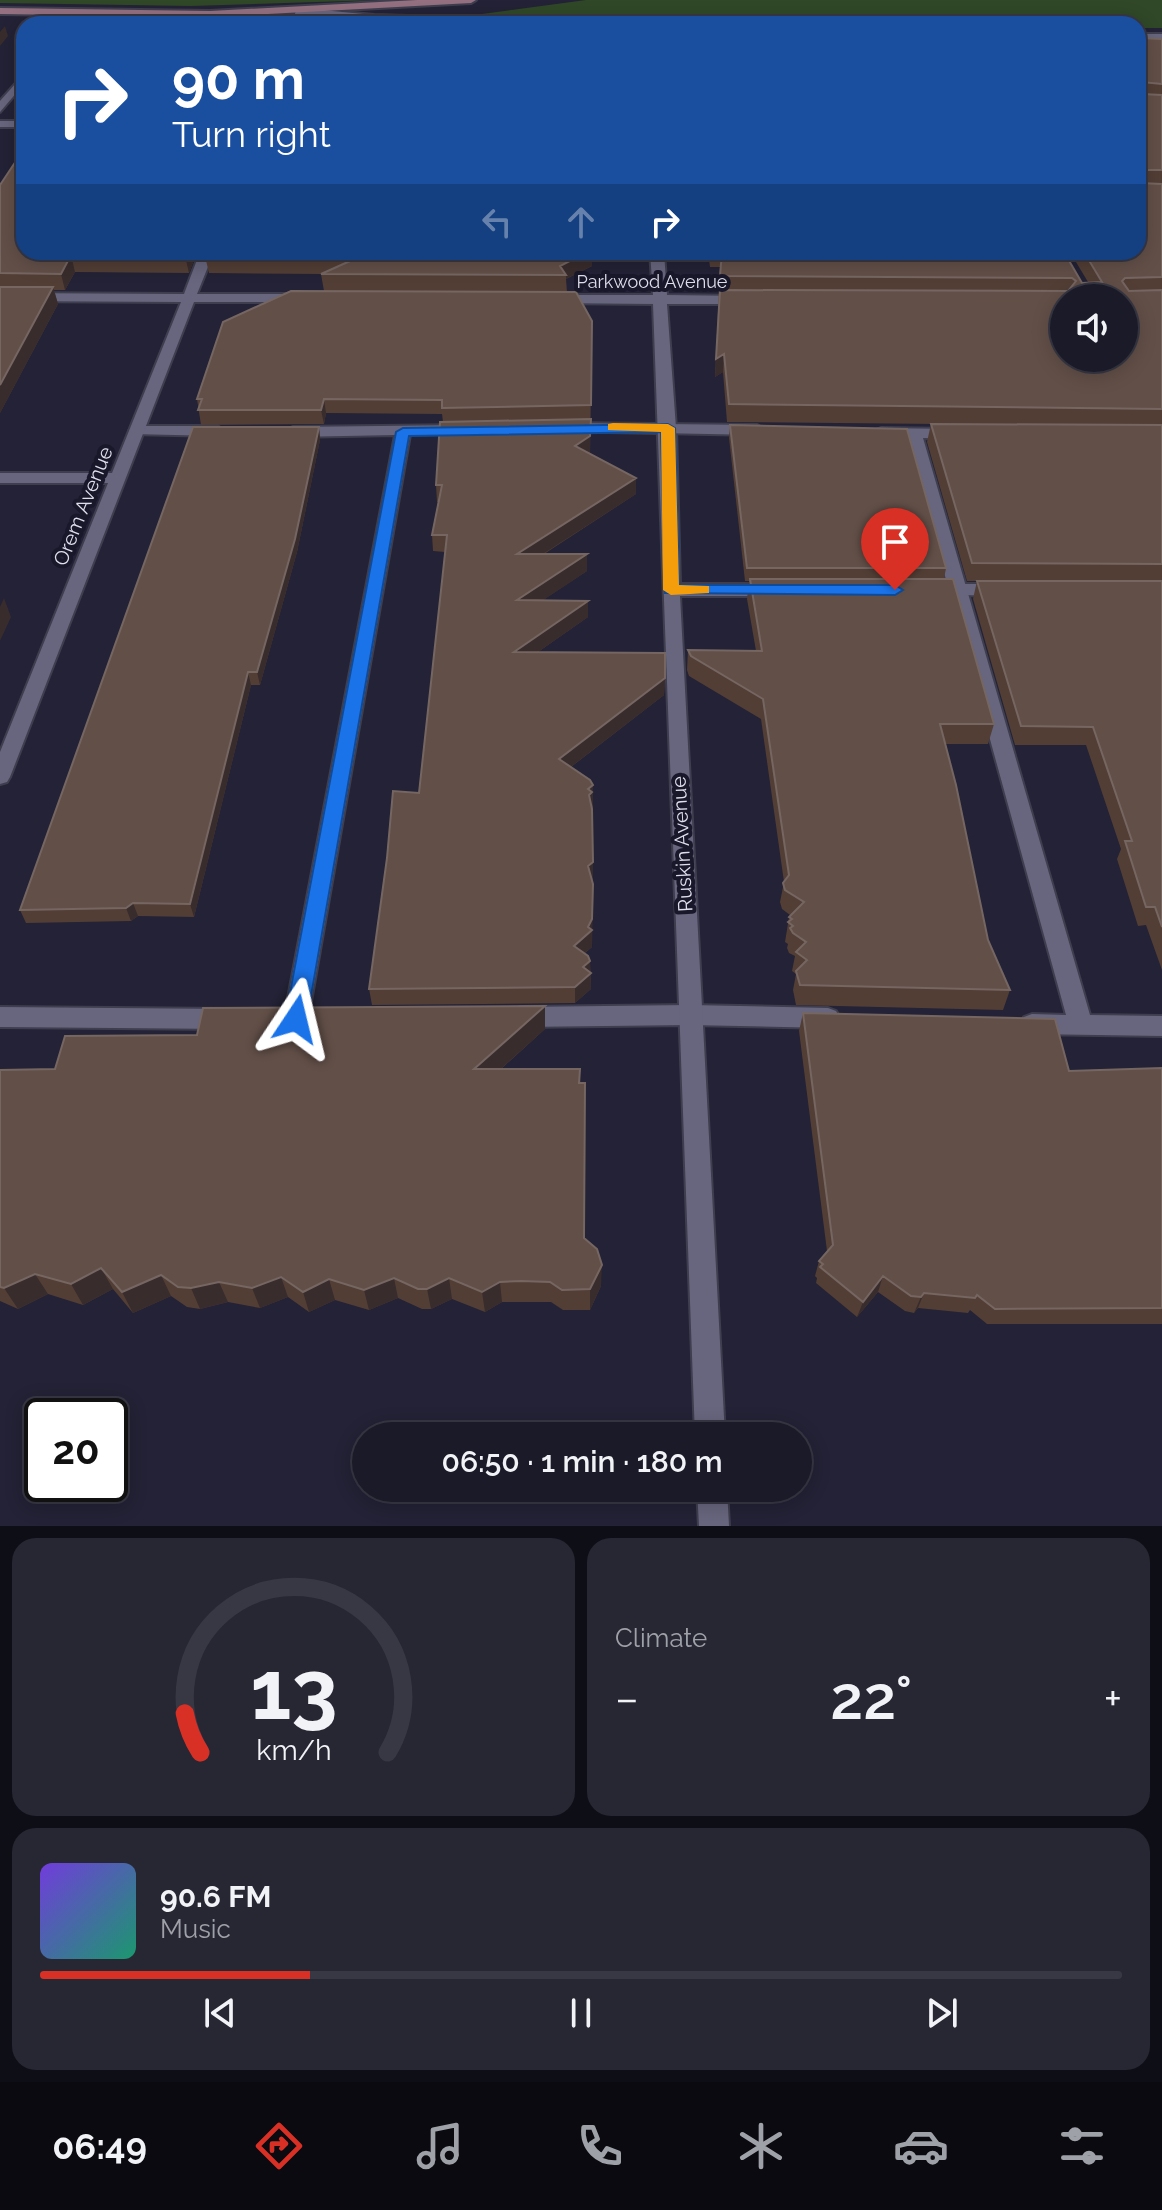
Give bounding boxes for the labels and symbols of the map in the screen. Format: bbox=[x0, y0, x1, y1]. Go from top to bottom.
street label: Parkwood Avenue bbox=[577, 271, 728, 292]
street label: Orem Avenue bbox=[48, 443, 118, 569]
pin bbox=[861, 508, 929, 590]
street label: Ruskin Avenue bbox=[666, 775, 698, 912]
position arrow bbox=[254, 977, 338, 1061]
speed limit sign: 20 bbox=[24, 1398, 128, 1502]

